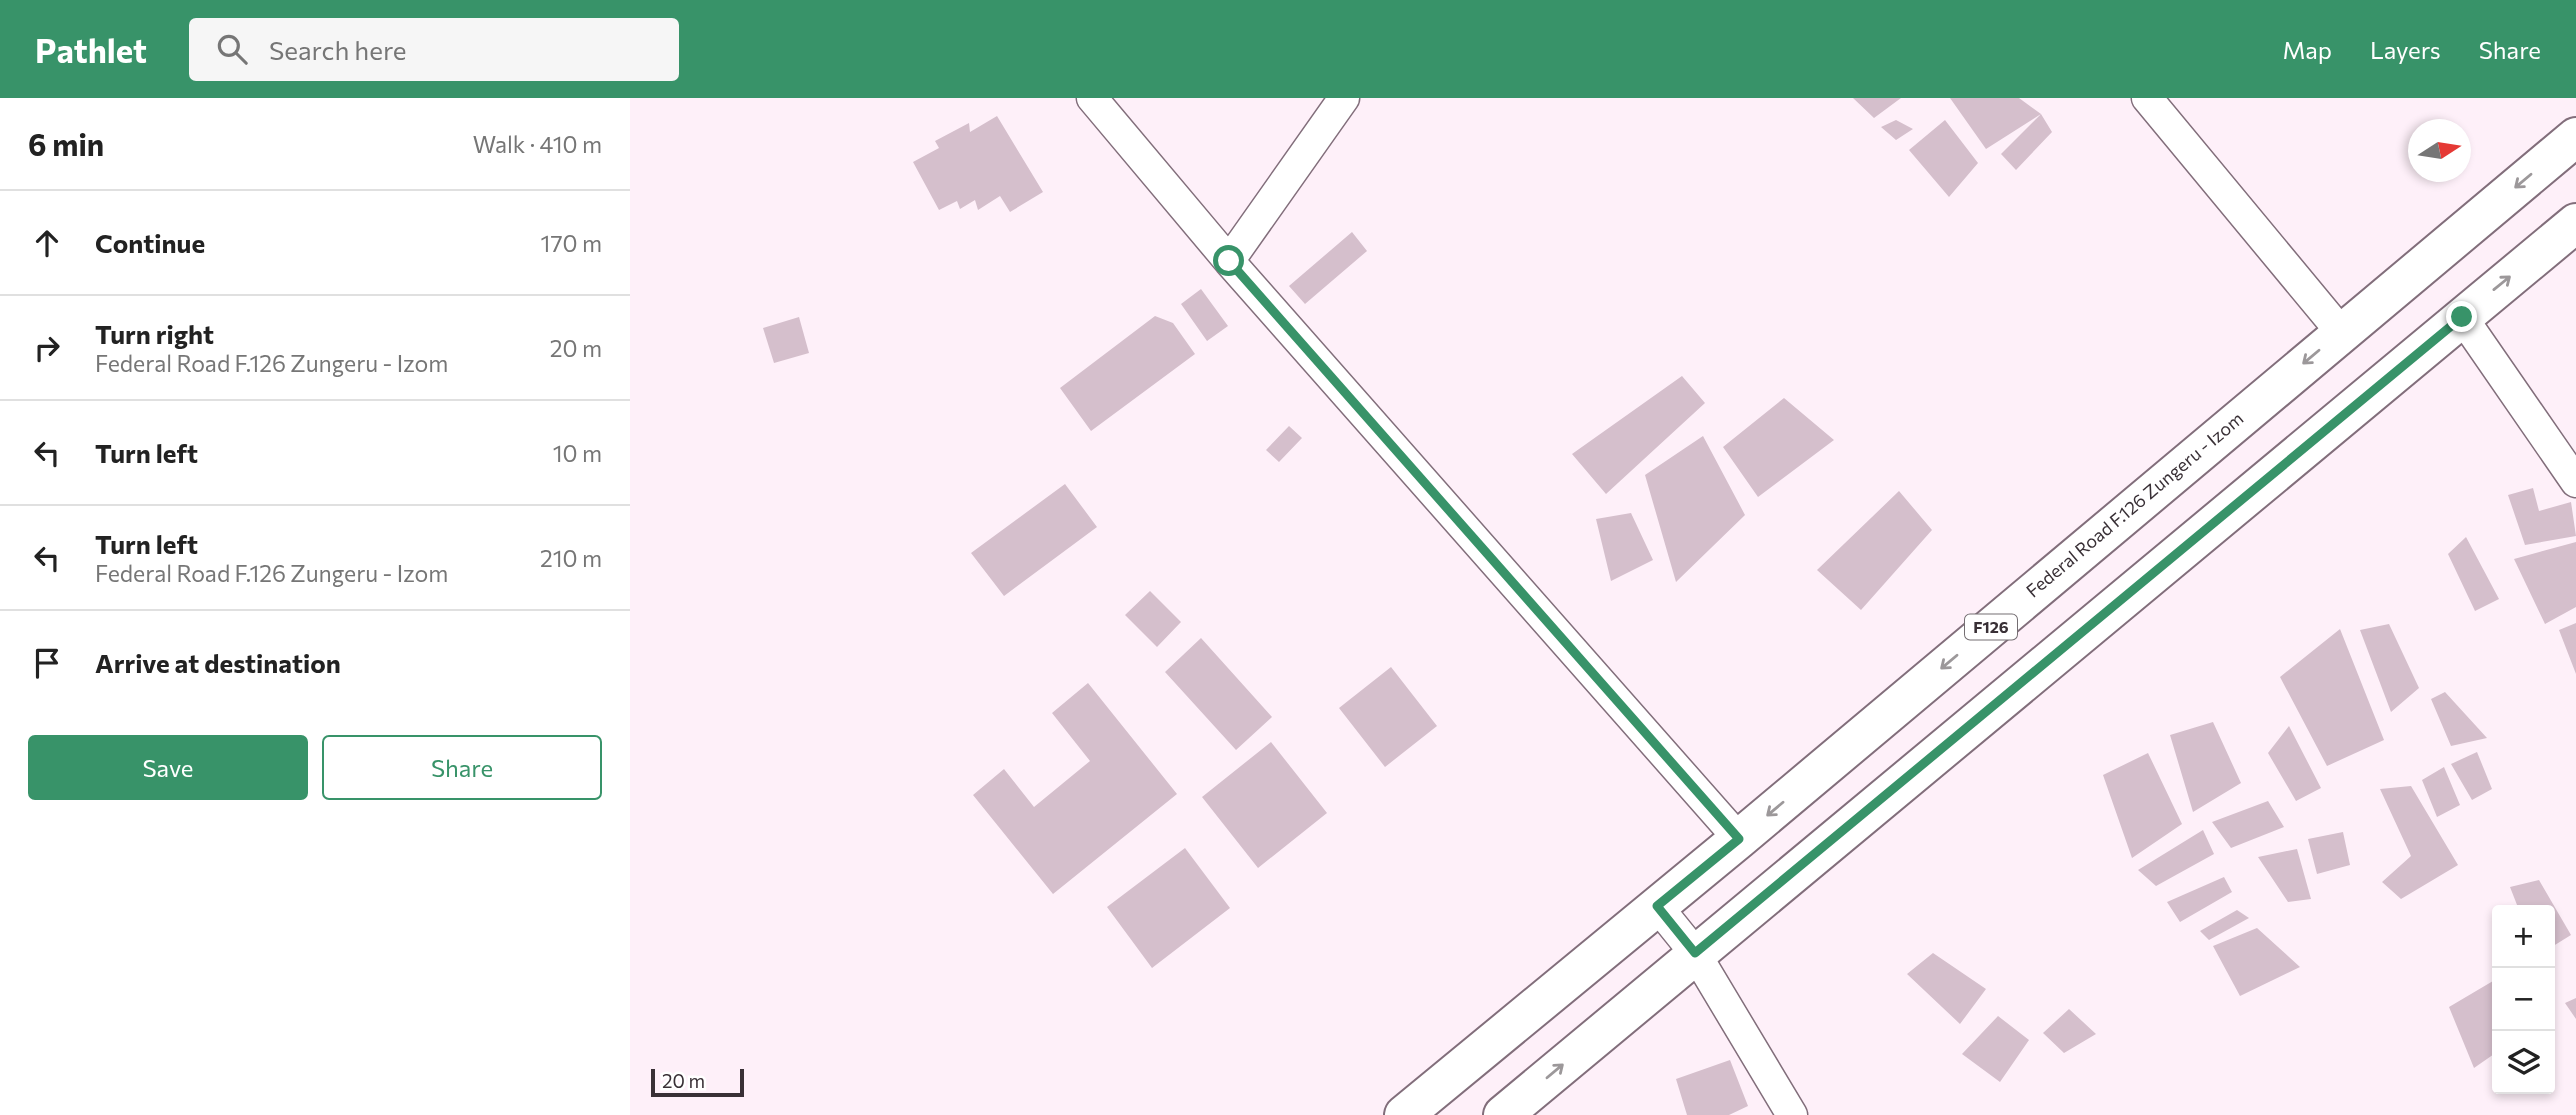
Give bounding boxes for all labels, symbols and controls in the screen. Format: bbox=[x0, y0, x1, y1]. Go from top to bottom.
search box bbox=[189, 18, 679, 81]
text: Pathlet bbox=[35, 29, 147, 70]
icon: search bbox=[213, 30, 251, 68]
text: Search here bbox=[269, 34, 407, 65]
text: Map bbox=[2283, 35, 2332, 64]
text: Layers bbox=[2370, 35, 2441, 64]
text: Share bbox=[2479, 35, 2541, 64]
north arrow bbox=[2408, 119, 2471, 182]
text: 6 min bbox=[28, 125, 104, 162]
text: Walk · 410 m bbox=[473, 130, 602, 158]
one-way arrow bbox=[2515, 173, 2533, 189]
icon: ahead bbox=[28, 224, 66, 262]
text: Continue bbox=[95, 227, 205, 258]
text: 170 m bbox=[541, 229, 602, 257]
route start bbox=[1213, 245, 1244, 276]
one-way arrow bbox=[2493, 276, 2511, 291]
route end bbox=[2446, 301, 2477, 332]
text: Turn right bbox=[95, 318, 214, 349]
icon: right bbox=[28, 329, 66, 367]
text: 20 m bbox=[550, 334, 602, 362]
text: Federal Road F.126 Zungeru - Izom bbox=[95, 349, 448, 377]
one-way arrow bbox=[2302, 349, 2320, 365]
street label: Federal Road F.126 Zungeru - Izom bbox=[2021, 407, 2247, 602]
icon: left bbox=[28, 434, 66, 472]
text: Turn left bbox=[95, 437, 198, 468]
text: 10 m bbox=[553, 439, 602, 467]
text: Turn left bbox=[95, 528, 198, 559]
icon: left bbox=[28, 539, 66, 577]
text: 210 m bbox=[540, 544, 602, 572]
text: Federal Road F.126 Zungeru - Izom bbox=[95, 559, 448, 587]
road number: F126 bbox=[1965, 614, 2017, 640]
icon: arrive bbox=[28, 644, 66, 682]
text: Arrive at destination bbox=[95, 647, 341, 678]
one-way arrow bbox=[1941, 654, 1959, 670]
button: Save bbox=[28, 735, 308, 800]
button: Share bbox=[322, 735, 602, 800]
one-way arrow bbox=[1767, 801, 1785, 816]
map controls bbox=[2492, 905, 2555, 1094]
button: + bbox=[2492, 905, 2555, 968]
button: − bbox=[2492, 968, 2555, 1031]
button: layers bbox=[2492, 1031, 2555, 1094]
one-way arrow bbox=[1546, 1063, 1564, 1079]
scale bar bbox=[651, 1066, 744, 1098]
text: 20 m bbox=[662, 1069, 705, 1092]

